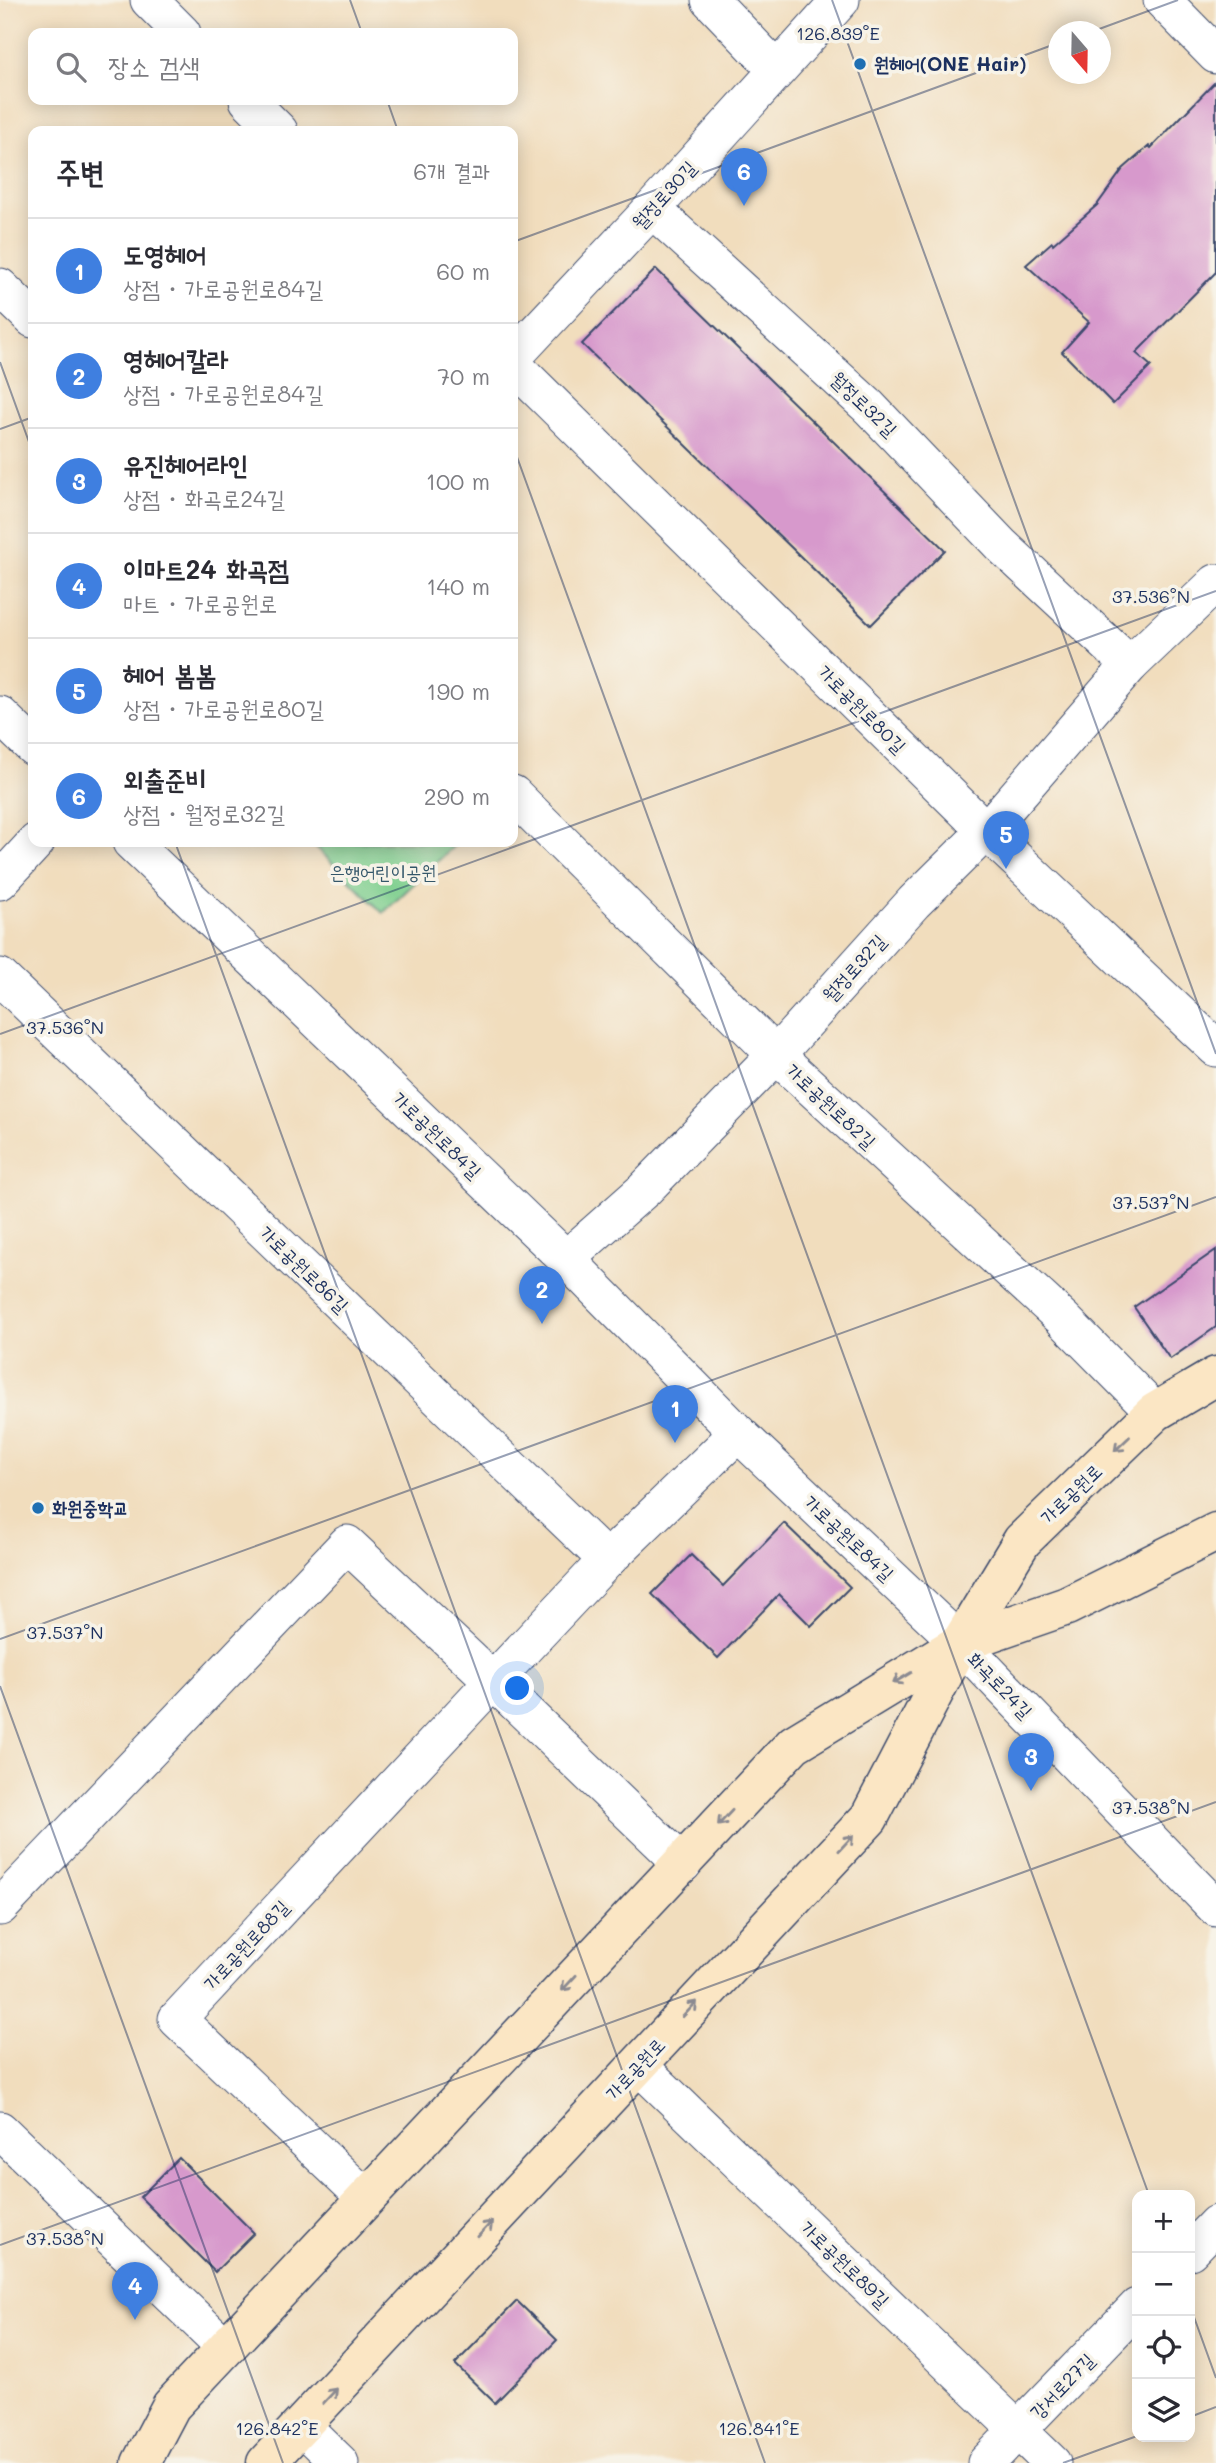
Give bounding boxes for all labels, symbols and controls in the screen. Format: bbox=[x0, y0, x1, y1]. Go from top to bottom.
text: 126.839°E bbox=[796, 21, 880, 45]
north arrow bbox=[1048, 21, 1111, 84]
search box bbox=[28, 28, 518, 105]
icon: search bbox=[52, 48, 90, 86]
text: 장소 검색 bbox=[108, 49, 200, 83]
place label: 원헤어(ONE Hair) bbox=[874, 51, 1026, 76]
marker: 원헤어(ONE Hair) bbox=[852, 56, 868, 72]
pin: 6 bbox=[721, 148, 767, 206]
text: 주변 bbox=[56, 151, 104, 191]
street label: 월정로30길 bbox=[626, 155, 701, 234]
text: 6개 결과 bbox=[413, 156, 490, 186]
text: 도영헤어 bbox=[123, 237, 207, 271]
text: 1 bbox=[74, 256, 84, 286]
text: 60 m bbox=[436, 256, 490, 286]
text: 상점 · 가로공원로84길 bbox=[123, 273, 323, 303]
text: 영헤어칼라 bbox=[123, 342, 228, 376]
text: 2 bbox=[73, 361, 85, 391]
text: 70 m bbox=[437, 361, 490, 391]
street label: 월정로32길 bbox=[826, 366, 903, 441]
text: 상점 · 가로공원로84길 bbox=[123, 378, 323, 408]
text: 유진헤어라인 bbox=[123, 447, 249, 481]
text: 3 bbox=[72, 466, 86, 496]
text: 100 m bbox=[426, 466, 490, 496]
text: 상점 · 화곡로24길 bbox=[123, 483, 285, 513]
text: 이마트24 화곡점 bbox=[123, 552, 289, 586]
text: 4 bbox=[72, 571, 86, 601]
text: 140 m bbox=[426, 571, 490, 601]
text: 37.536°N bbox=[1112, 584, 1190, 608]
text: 마트 · 가로공원로 bbox=[123, 588, 277, 618]
text: 헤어 봄봄 bbox=[123, 657, 216, 691]
street label: 가로공원로80길 bbox=[813, 659, 912, 758]
text: 5 bbox=[72, 676, 86, 706]
text: 190 m bbox=[426, 676, 490, 706]
text: 상점 · 가로공원로80길 bbox=[123, 693, 324, 723]
text: 외출준비 bbox=[123, 762, 207, 796]
text: 6 bbox=[72, 781, 86, 811]
text: 290 m bbox=[424, 781, 490, 811]
text: 상점 · 월정로32길 bbox=[123, 798, 285, 828]
pin: 5 bbox=[983, 811, 1029, 869]
park label: 은행어린이공원 bbox=[329, 859, 437, 884]
street label: 월정로32길 bbox=[817, 929, 891, 1007]
text: 37.536°N bbox=[26, 1015, 104, 1039]
street label: 가로공원로82길 bbox=[781, 1058, 881, 1154]
street label: 가로공원로84길 bbox=[388, 1086, 487, 1183]
text: 37.537°N bbox=[1112, 1190, 1190, 1214]
street label: 가로공원로86길 bbox=[254, 1220, 354, 1317]
pin: 2 bbox=[519, 1266, 565, 1324]
pin: 1 bbox=[652, 1385, 698, 1443]
one-way arrow bbox=[1114, 1436, 1131, 1453]
street label: 가로공원로 bbox=[1034, 1458, 1107, 1529]
street label: 가로공원로84길 bbox=[799, 1489, 900, 1586]
place label: 화원중학교 bbox=[52, 1495, 128, 1520]
marker: 화원중학교 bbox=[30, 1500, 46, 1516]
text: 37.537°N bbox=[26, 1620, 104, 1644]
street label: 화곡로24길 bbox=[963, 1646, 1038, 1723]
your location bbox=[500, 1671, 534, 1705]
one-way arrow bbox=[893, 1671, 913, 1685]
pin: 3 bbox=[1008, 1733, 1054, 1791]
text: 37.538°N bbox=[1112, 1795, 1190, 1819]
one-way arrow bbox=[717, 1809, 734, 1826]
one-way arrow bbox=[837, 1835, 854, 1852]
street label: 가로공원로88길 bbox=[197, 1894, 294, 1995]
one-way arrow bbox=[561, 1974, 578, 1991]
one-way arrow bbox=[682, 2001, 699, 2018]
street label: 가로공원로 bbox=[599, 2032, 670, 2105]
map controls bbox=[1132, 2190, 1195, 2442]
button: + bbox=[1132, 2190, 1195, 2253]
street label: 가로공원로89길 bbox=[795, 2215, 895, 2312]
one-way arrow bbox=[477, 2220, 493, 2238]
text: 37.538°N bbox=[26, 2226, 104, 2250]
button: − bbox=[1132, 2253, 1195, 2316]
pin: 4 bbox=[112, 2262, 158, 2320]
button: locate bbox=[1132, 2316, 1195, 2379]
street label: 강서로27길 bbox=[1024, 2347, 1099, 2424]
button: layers bbox=[1132, 2379, 1195, 2442]
one-way arrow bbox=[322, 2387, 338, 2405]
text: 126.842°E bbox=[236, 2416, 319, 2440]
text: 126.841°E bbox=[718, 2416, 800, 2440]

